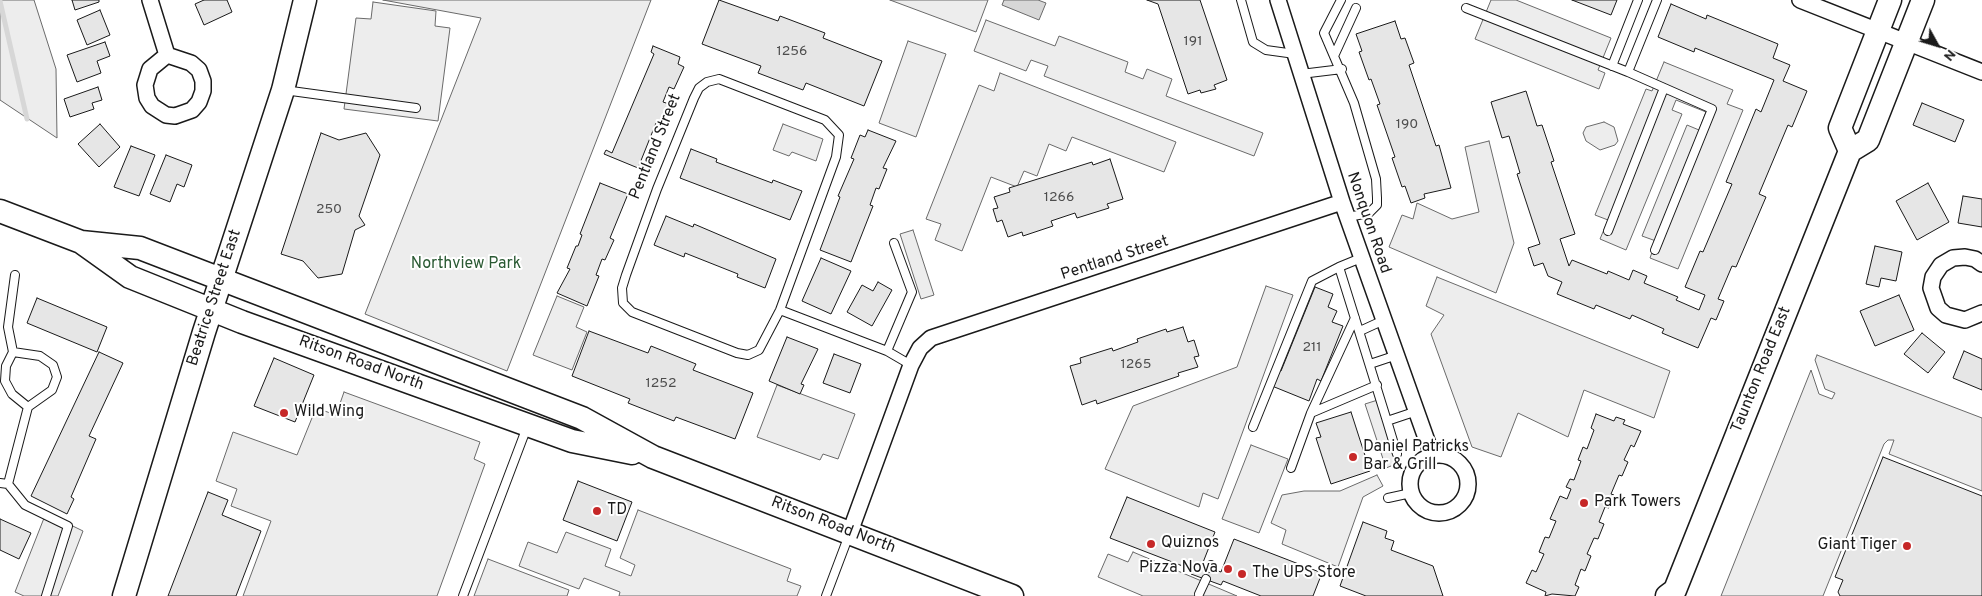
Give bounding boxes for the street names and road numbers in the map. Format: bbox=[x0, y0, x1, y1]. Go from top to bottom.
street label: Pentland Street bbox=[626, 91, 686, 203]
street label: Nonquon Road bbox=[1342, 170, 1394, 276]
street label: Beatrice Street East bbox=[184, 227, 246, 369]
street label: Pentland Street bbox=[1059, 233, 1171, 285]
street label: Taunton Road East bbox=[1728, 304, 1796, 436]
street label: Ritson Road North bbox=[296, 332, 426, 396]
street label: Ritson Road North bbox=[768, 493, 898, 559]

